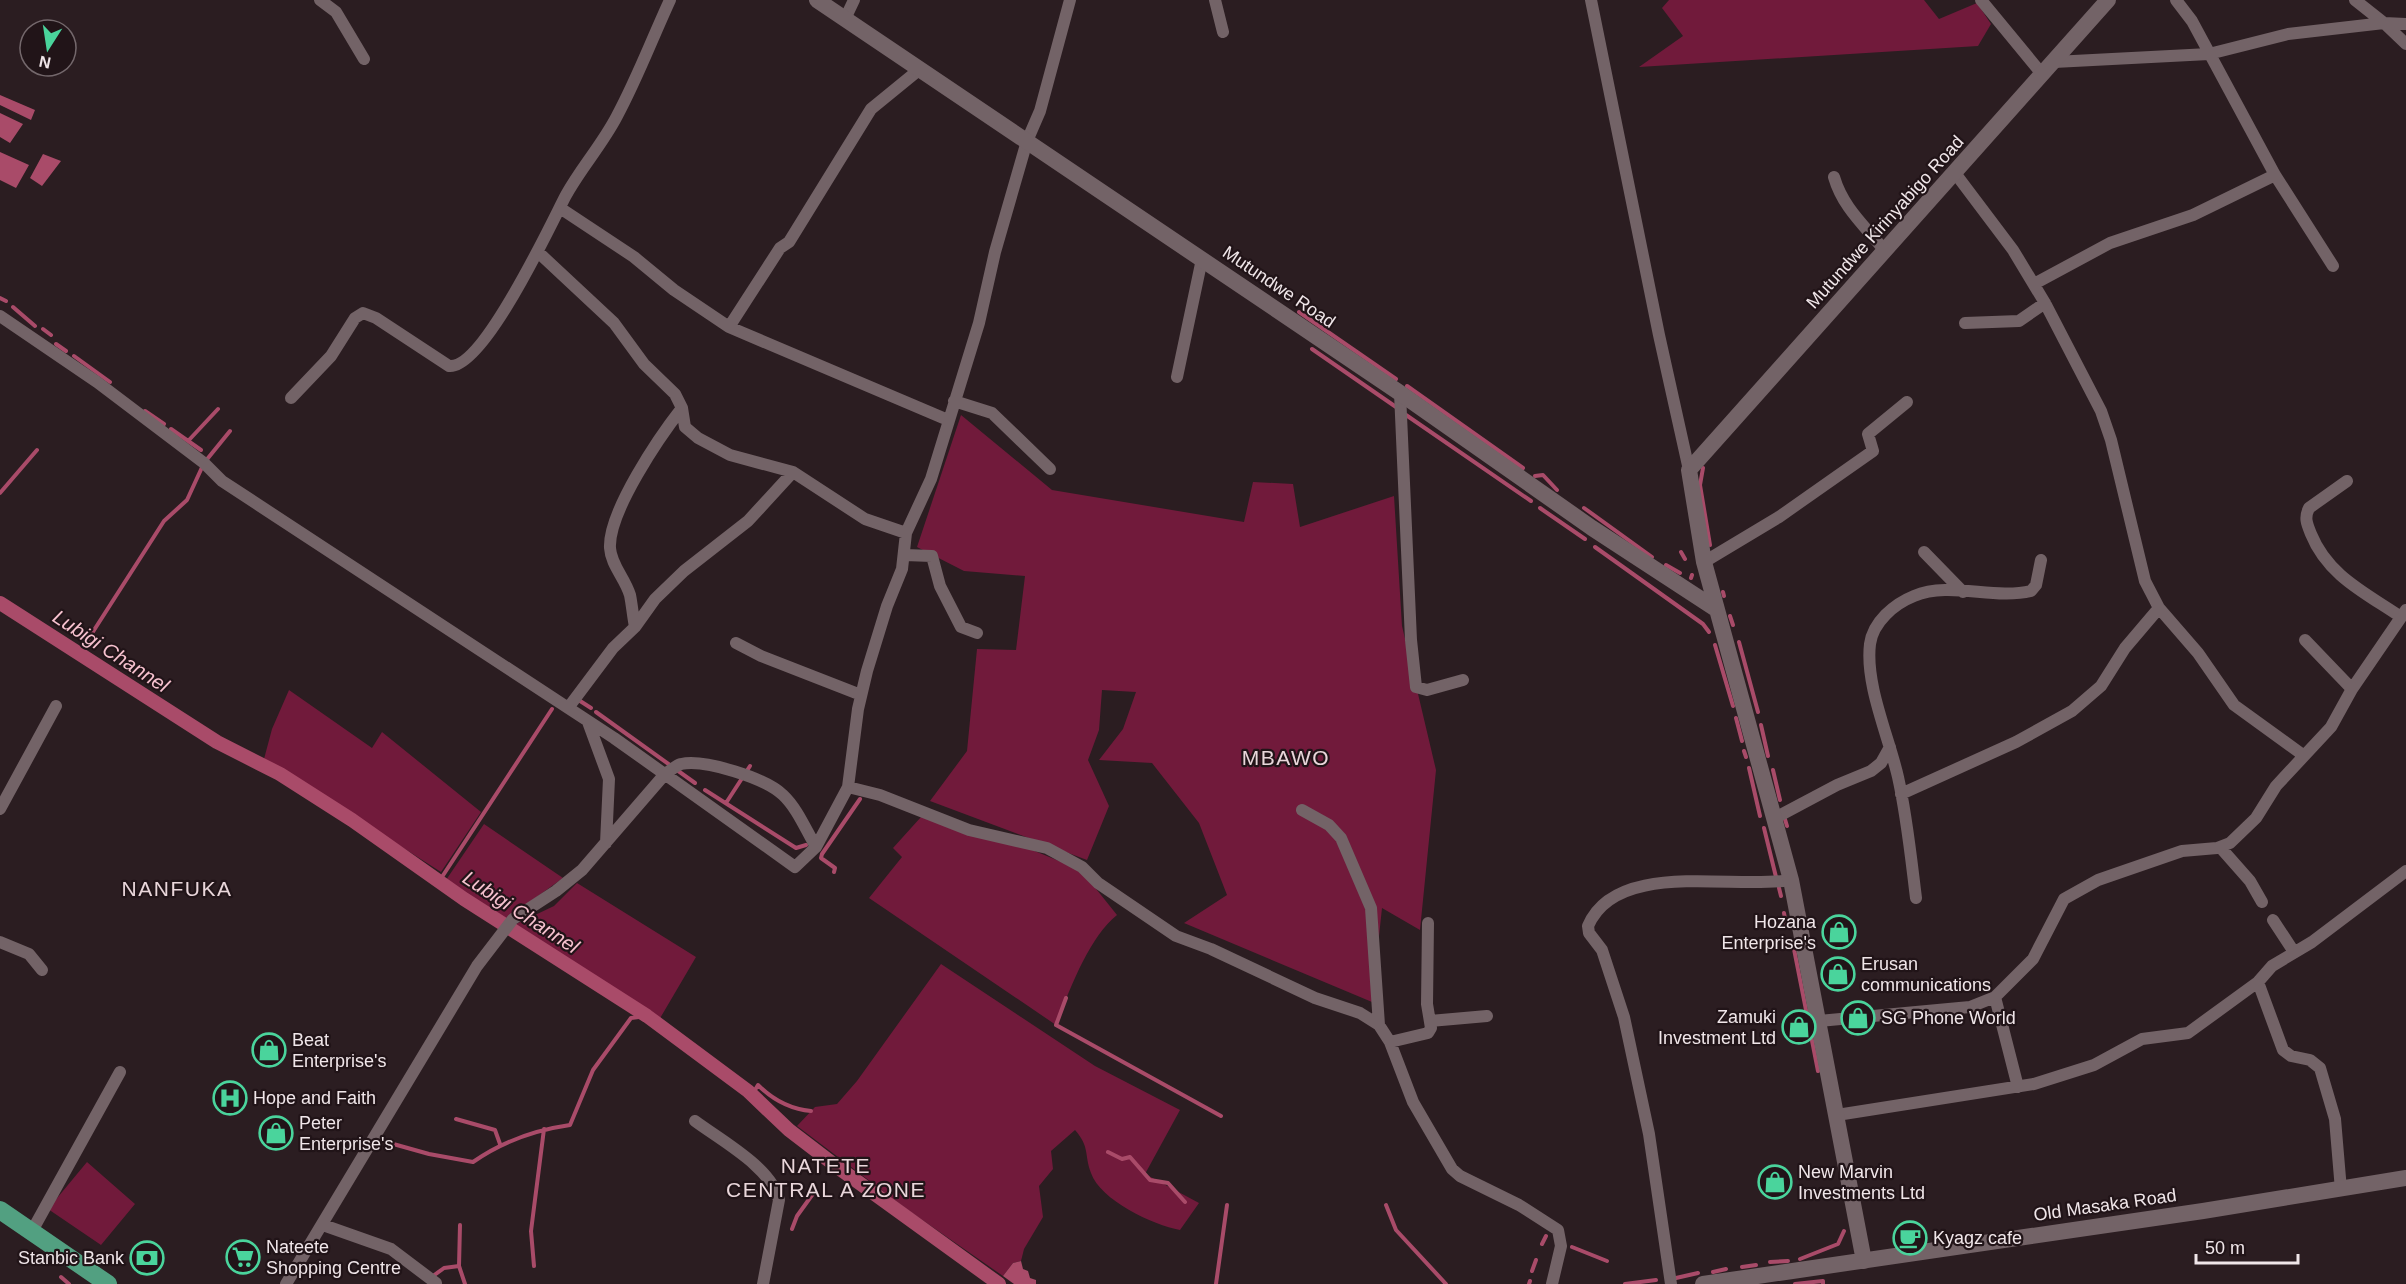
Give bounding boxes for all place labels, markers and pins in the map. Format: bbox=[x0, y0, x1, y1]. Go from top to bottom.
place label: Hozana Enterprise's bbox=[1722, 912, 1817, 953]
shop icon: Hozana Enterprise's bbox=[1821, 914, 1857, 950]
place label: Erusan communications bbox=[1861, 954, 1991, 995]
shop icon: Erusan communications bbox=[1820, 956, 1856, 992]
shop icon: SG Phone World bbox=[1840, 1000, 1876, 1036]
place label: Zamuki Investment Ltd bbox=[1658, 1007, 1776, 1048]
place label: SG Phone World bbox=[1881, 1008, 2016, 1028]
shop icon: Zamuki Investment Ltd bbox=[1781, 1009, 1817, 1045]
place label: Beat Enterprise's bbox=[292, 1030, 386, 1071]
shop icon: Beat Enterprise's bbox=[251, 1032, 287, 1068]
hospital icon: Hope and Faith bbox=[212, 1080, 248, 1116]
place label: Hope and Faith bbox=[253, 1088, 376, 1108]
place label: Peter Enterprise's bbox=[299, 1113, 393, 1154]
shop icon: Peter Enterprise's bbox=[258, 1115, 294, 1151]
place label: New Marvin Investments Ltd bbox=[1798, 1162, 1925, 1203]
shop icon: New Marvin Investments Ltd bbox=[1757, 1164, 1793, 1200]
cafe icon: Kyagz cafe bbox=[1892, 1220, 1928, 1256]
place label: Kyagz cafe bbox=[1933, 1228, 2022, 1248]
place label: Nateete Shopping Centre bbox=[266, 1237, 401, 1278]
supermarket icon: Nateete Shopping Centre bbox=[225, 1239, 261, 1275]
bank icon: Stanbic Bank bbox=[129, 1240, 165, 1276]
place label: Stanbic Bank bbox=[18, 1248, 125, 1268]

